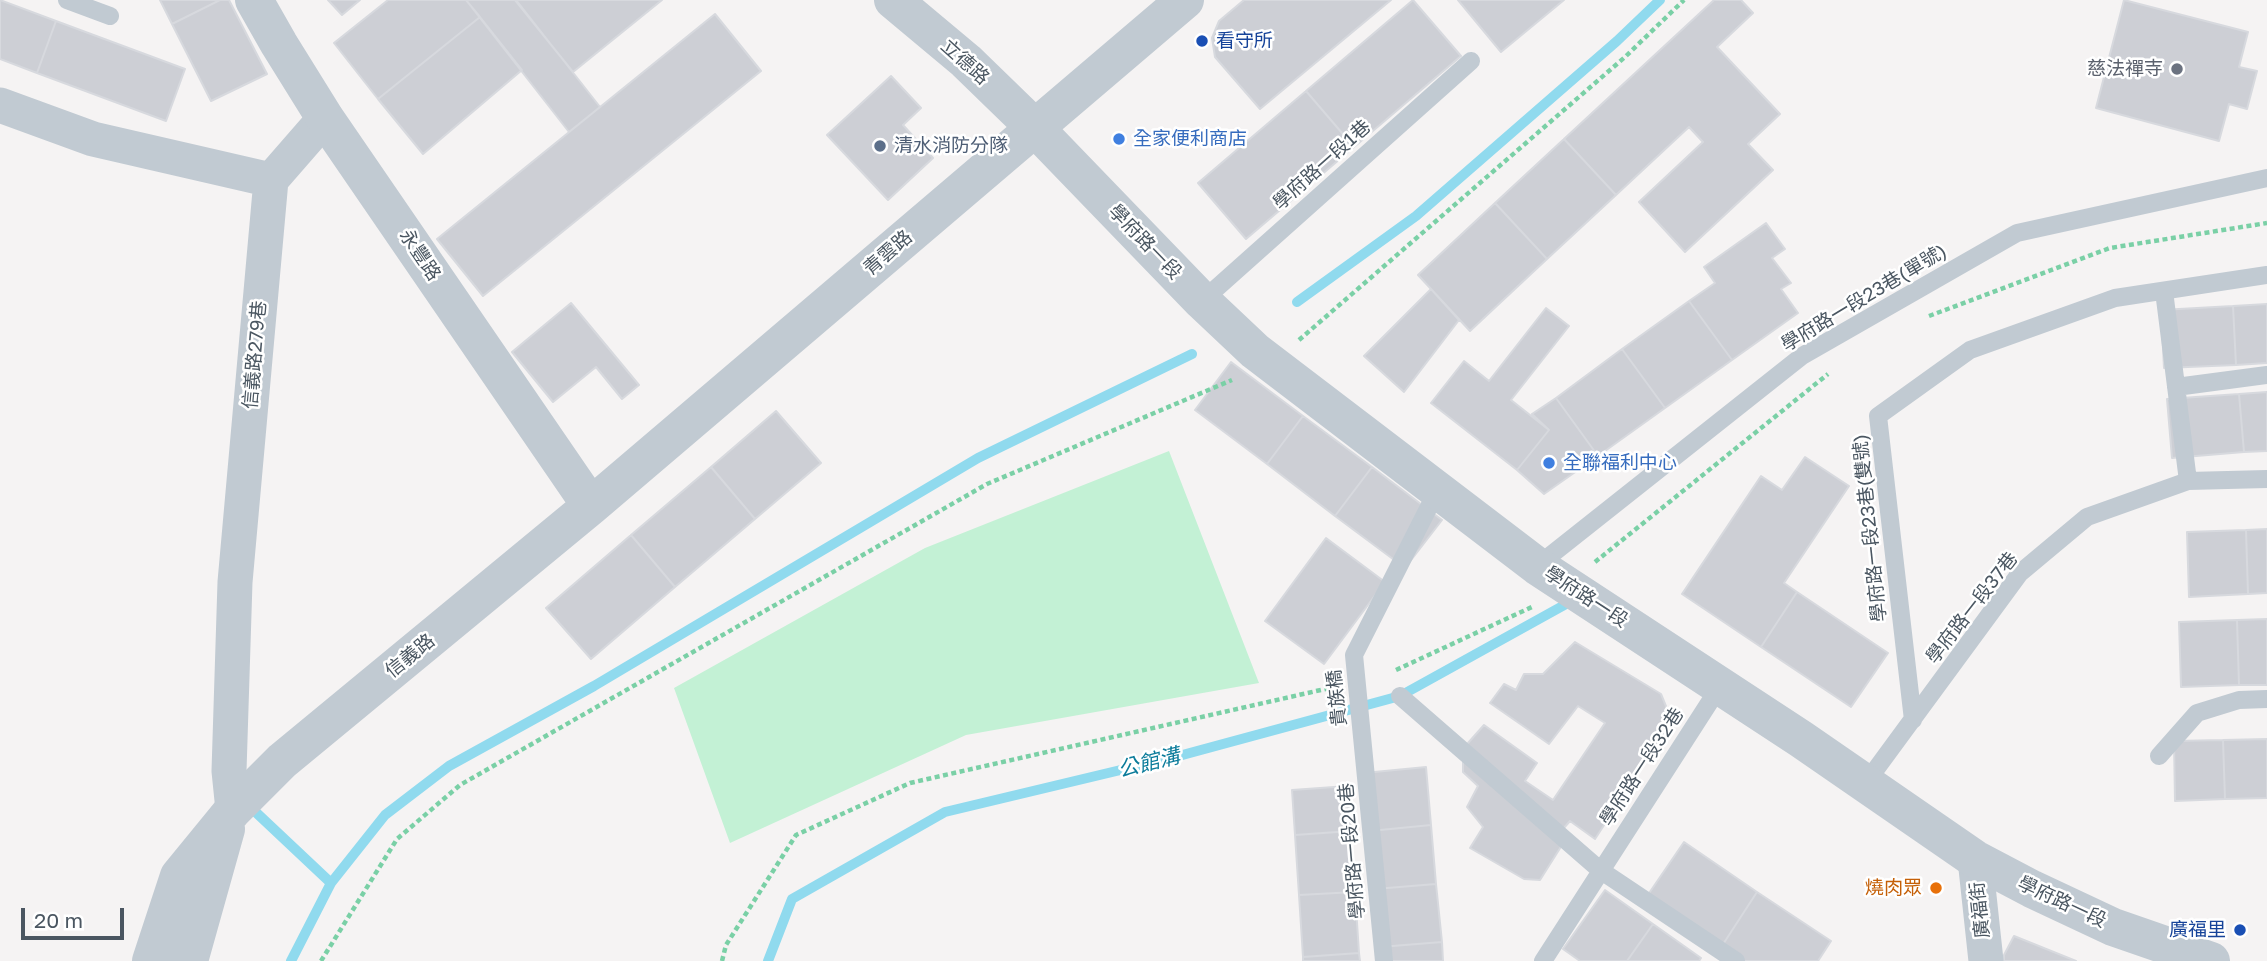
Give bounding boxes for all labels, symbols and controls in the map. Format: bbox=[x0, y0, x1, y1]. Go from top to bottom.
place label: 看守所 bbox=[1216, 30, 1273, 52]
marker: 看守所 bbox=[1194, 33, 1210, 49]
street label: 立德路 bbox=[936, 34, 994, 90]
place label: 慈法禪寺 bbox=[2087, 58, 2163, 80]
marker: 慈法禪寺 bbox=[2169, 61, 2185, 77]
street label: 學府路一段1巷 bbox=[1269, 115, 1375, 215]
place label: 全家便利商店 bbox=[1133, 128, 1247, 150]
marker: 全家便利商店 bbox=[1111, 131, 1127, 147]
place label: 清水消防分隊 bbox=[894, 135, 1008, 157]
marker: 清水消防分隊 bbox=[872, 138, 888, 154]
street label: 學府路一段 bbox=[1104, 200, 1186, 284]
street label: 永豐路 bbox=[395, 225, 445, 285]
street label: 青雲路 bbox=[859, 226, 917, 280]
street label: 學府路一段23巷(單號) bbox=[1777, 240, 1951, 356]
street label: 信義路279巷 bbox=[239, 300, 271, 410]
street label: 學府路一段23巷(雙號) bbox=[1849, 433, 1891, 623]
place label: 全聯福利中心 bbox=[1563, 452, 1677, 474]
marker: 全聯福利中心 bbox=[1541, 455, 1557, 471]
street label: 學府路一段37巷 bbox=[1921, 548, 2023, 668]
street label: 學府路一段 bbox=[1540, 562, 1632, 632]
street label: 信義路 bbox=[381, 629, 439, 683]
street label: 貴族橋 bbox=[1323, 668, 1351, 728]
street label: 學府路一段32巷 bbox=[1595, 704, 1689, 830]
water label: 公館溝 bbox=[1115, 743, 1183, 783]
street label: 學府路一段20巷 bbox=[1335, 782, 1369, 920]
street label: 學府路一段 bbox=[2014, 872, 2110, 932]
place label: 燒肉眾 bbox=[1865, 877, 1922, 899]
marker: 燒肉眾 bbox=[1928, 880, 1944, 896]
street label: 廣福街 bbox=[1966, 880, 1994, 940]
scale bar bbox=[24, 894, 128, 938]
text: 20 m bbox=[34, 907, 83, 933]
place label: 廣福里 bbox=[2169, 919, 2226, 941]
marker: 廣福里 bbox=[2232, 922, 2248, 938]

